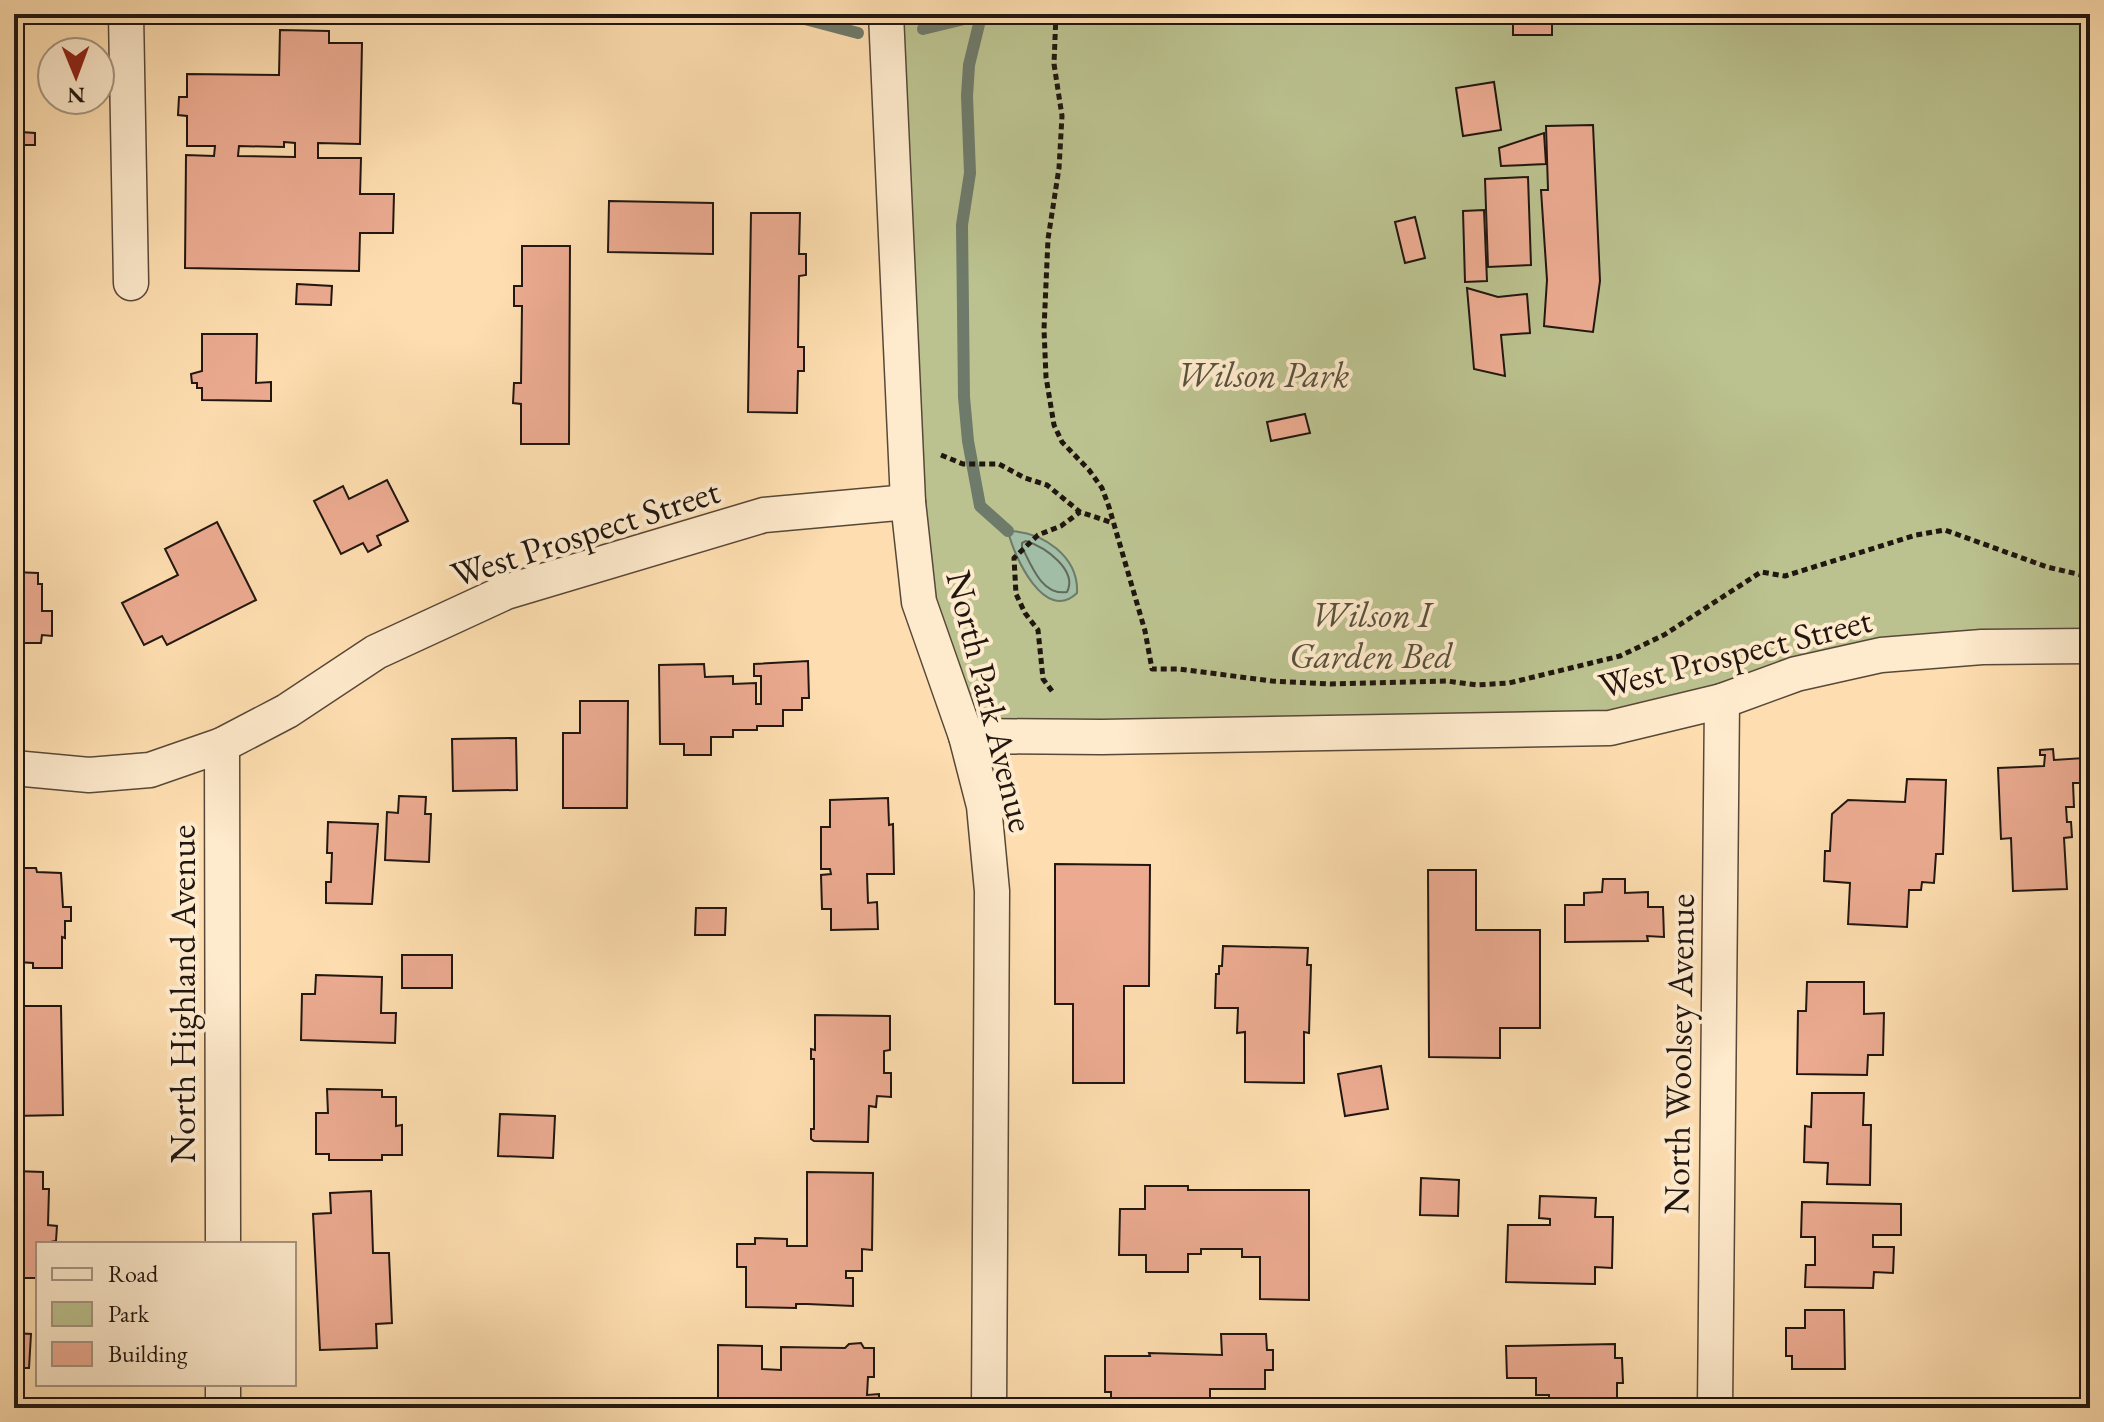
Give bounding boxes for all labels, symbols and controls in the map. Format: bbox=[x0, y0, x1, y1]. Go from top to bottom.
north arrow bbox=[36, 36, 116, 116]
text: N bbox=[67, 81, 85, 110]
park label: Wilson Park bbox=[1176, 351, 1350, 398]
street label: West Prospect Street bbox=[445, 467, 726, 598]
street label: North Park Avenue bbox=[935, 566, 1046, 836]
park label: Wilson I Garden Bed bbox=[1289, 591, 1453, 679]
street label: West Prospect Street bbox=[1594, 596, 1877, 709]
street label: North Highland Avenue bbox=[159, 825, 206, 1163]
street label: North Woolsey Avenue bbox=[1652, 893, 1705, 1215]
legend bbox=[36, 1242, 296, 1386]
text: Road bbox=[108, 1258, 159, 1289]
text: Park bbox=[108, 1298, 150, 1329]
text: Building bbox=[108, 1338, 188, 1369]

